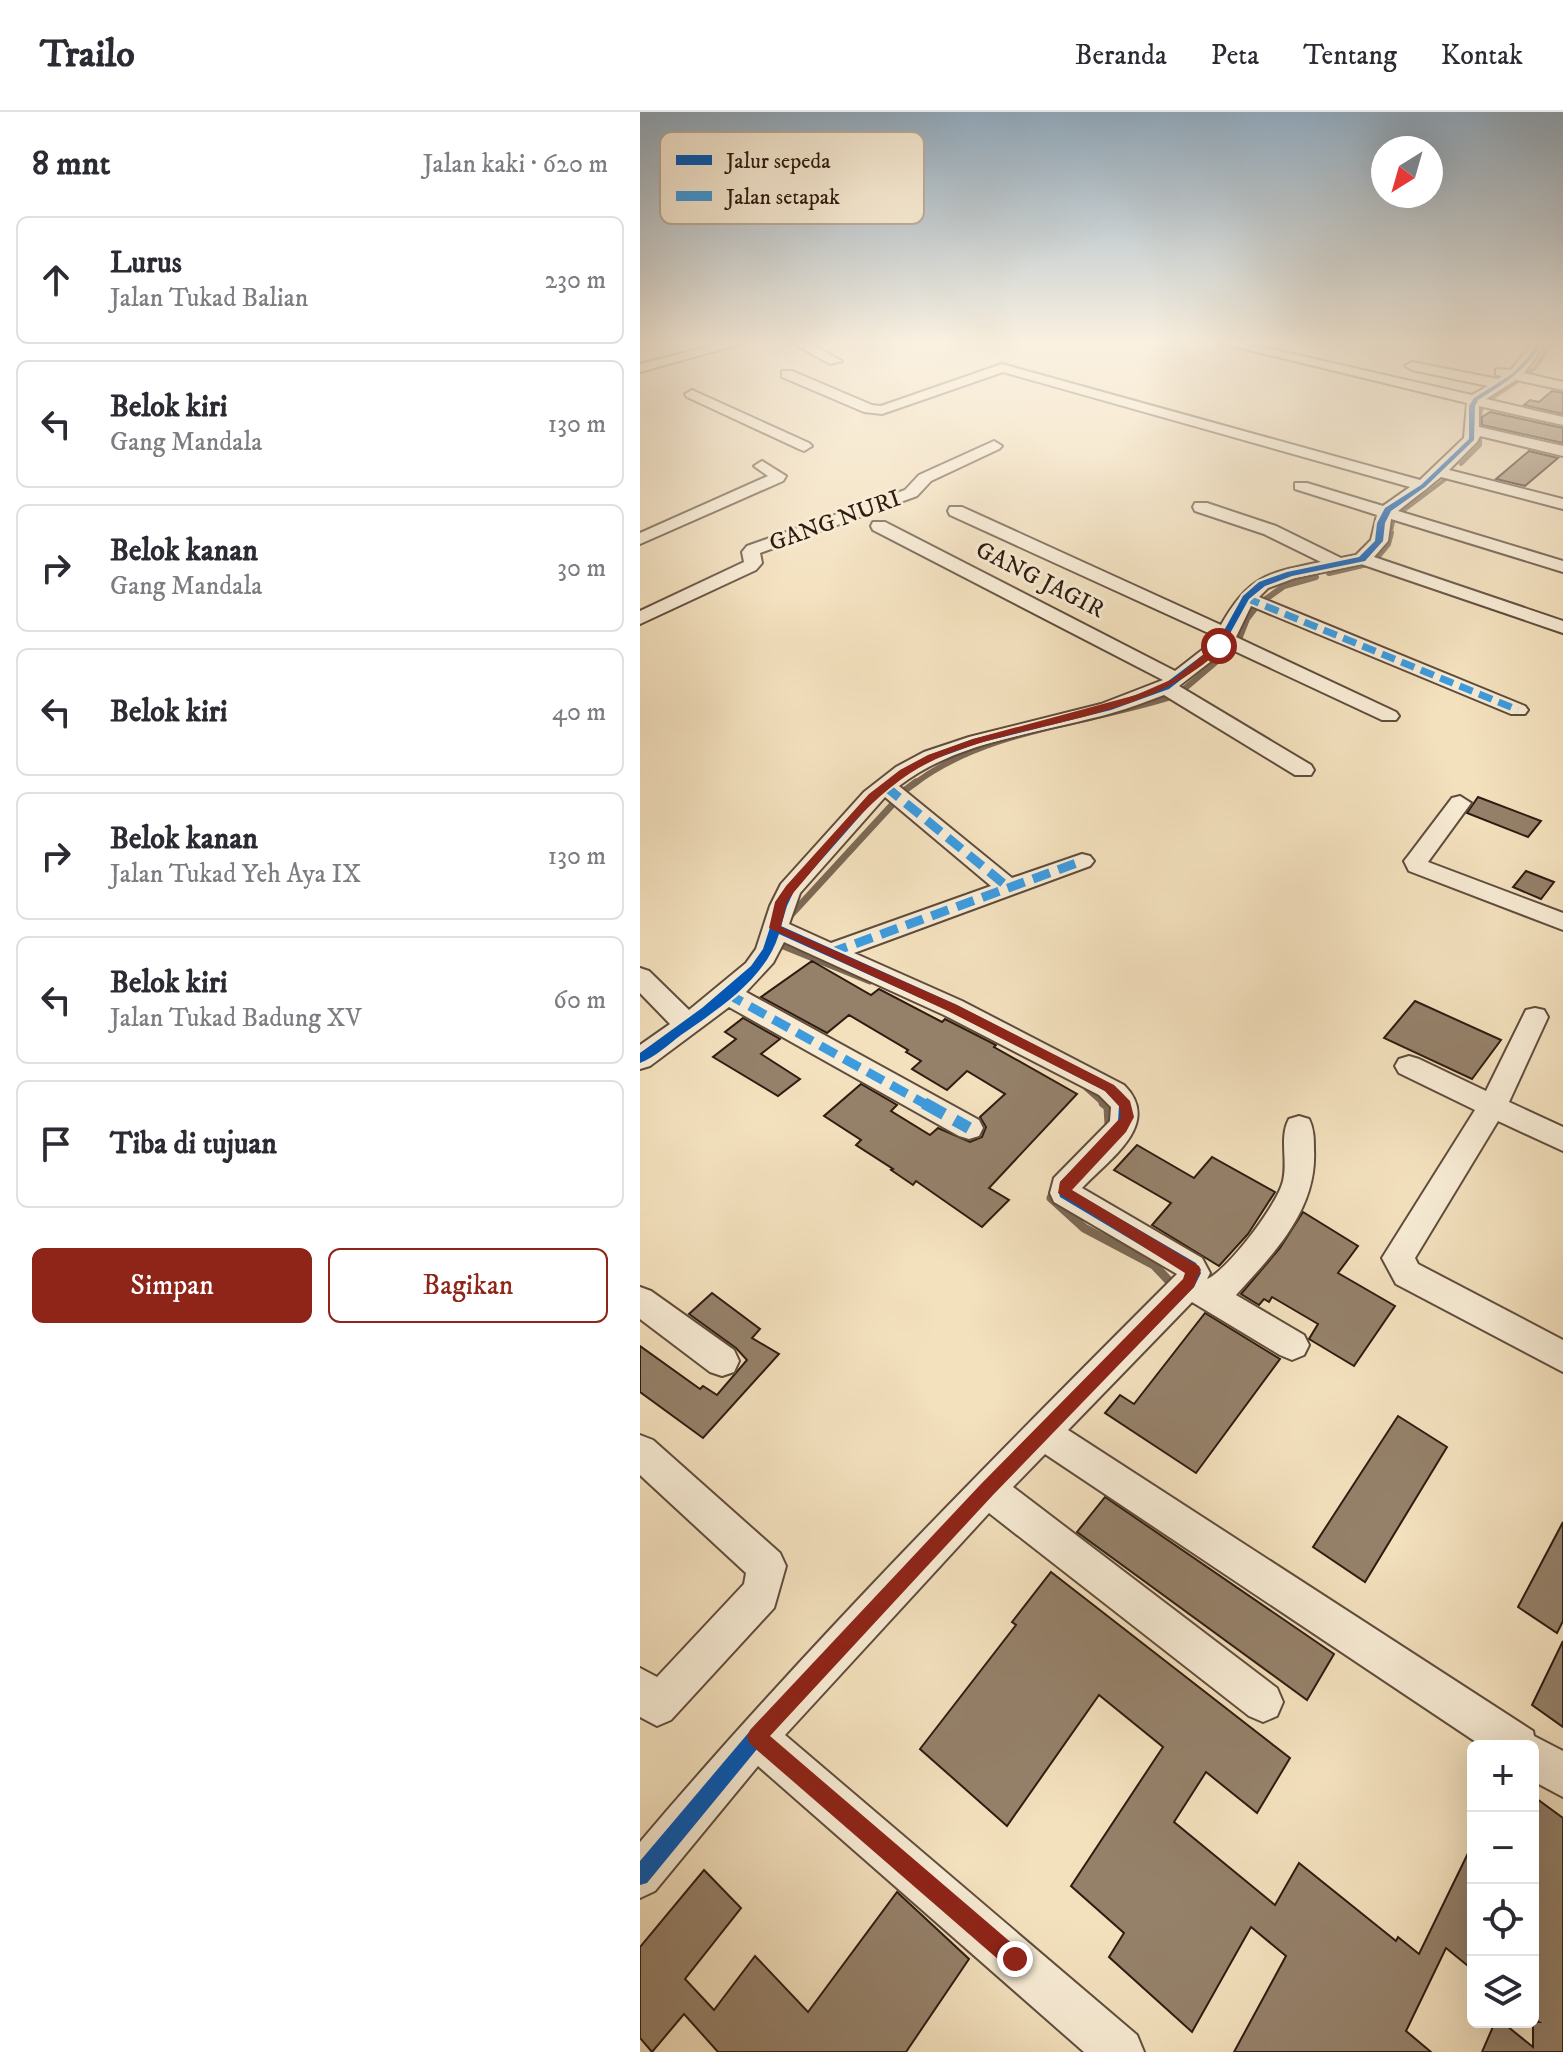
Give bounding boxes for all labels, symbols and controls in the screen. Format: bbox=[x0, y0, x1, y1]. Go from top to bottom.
text: Trailo bbox=[40, 31, 135, 79]
text: Beranda bbox=[1075, 38, 1167, 73]
text: Peta bbox=[1211, 38, 1259, 73]
text: Tentang bbox=[1303, 38, 1397, 73]
text: Kontak bbox=[1441, 38, 1523, 73]
legend bbox=[660, 132, 924, 224]
north arrow bbox=[1371, 136, 1443, 208]
text: 8 mnt bbox=[32, 143, 110, 185]
text: Jalan kaki · 620 m bbox=[423, 148, 608, 181]
text: Jalur sepeda bbox=[724, 148, 831, 175]
text: Jalan setapak bbox=[724, 184, 840, 211]
text: Lurus bbox=[110, 245, 182, 282]
icon: ahead bbox=[34, 258, 78, 302]
text: 230 m bbox=[544, 264, 606, 297]
text: Jalan Tukad Balian bbox=[110, 282, 308, 315]
text: Belok kiri bbox=[110, 389, 228, 426]
icon: left bbox=[34, 402, 78, 446]
text: 130 m bbox=[548, 408, 606, 441]
text: Gang Mandala bbox=[110, 426, 262, 459]
street label: GANG NURI bbox=[765, 483, 905, 559]
text: Belok kanan bbox=[110, 533, 258, 570]
street label: GANG JAGIR bbox=[971, 535, 1109, 625]
icon: right bbox=[34, 546, 78, 590]
text: 30 m bbox=[557, 552, 606, 585]
text: Gang Mandala bbox=[110, 570, 262, 603]
route start bbox=[1201, 628, 1237, 664]
icon: left bbox=[34, 690, 78, 734]
text: Belok kiri bbox=[110, 694, 228, 731]
text: 40 m bbox=[552, 696, 606, 729]
text: Belok kanan bbox=[110, 821, 258, 858]
icon: right bbox=[34, 834, 78, 878]
text: 130 m bbox=[548, 840, 606, 873]
text: Jalan Tukad Yeh Aya IX bbox=[110, 858, 361, 891]
text: Belok kiri bbox=[110, 965, 228, 1002]
icon: left bbox=[34, 978, 78, 1022]
text: 60 m bbox=[553, 984, 606, 1017]
text: Jalan Tukad Badung XV bbox=[110, 1002, 362, 1035]
icon: arrive bbox=[34, 1122, 78, 1166]
text: Tiba di tujuan bbox=[110, 1126, 277, 1163]
button: Simpan bbox=[32, 1248, 312, 1323]
button: Bagikan bbox=[328, 1248, 608, 1323]
map controls bbox=[1467, 1740, 1539, 2028]
button: + bbox=[1467, 1740, 1539, 1812]
button: − bbox=[1467, 1812, 1539, 1884]
button: locate bbox=[1467, 1884, 1539, 1956]
route end bbox=[997, 1941, 1033, 1977]
button: layers bbox=[1467, 1956, 1539, 2028]

